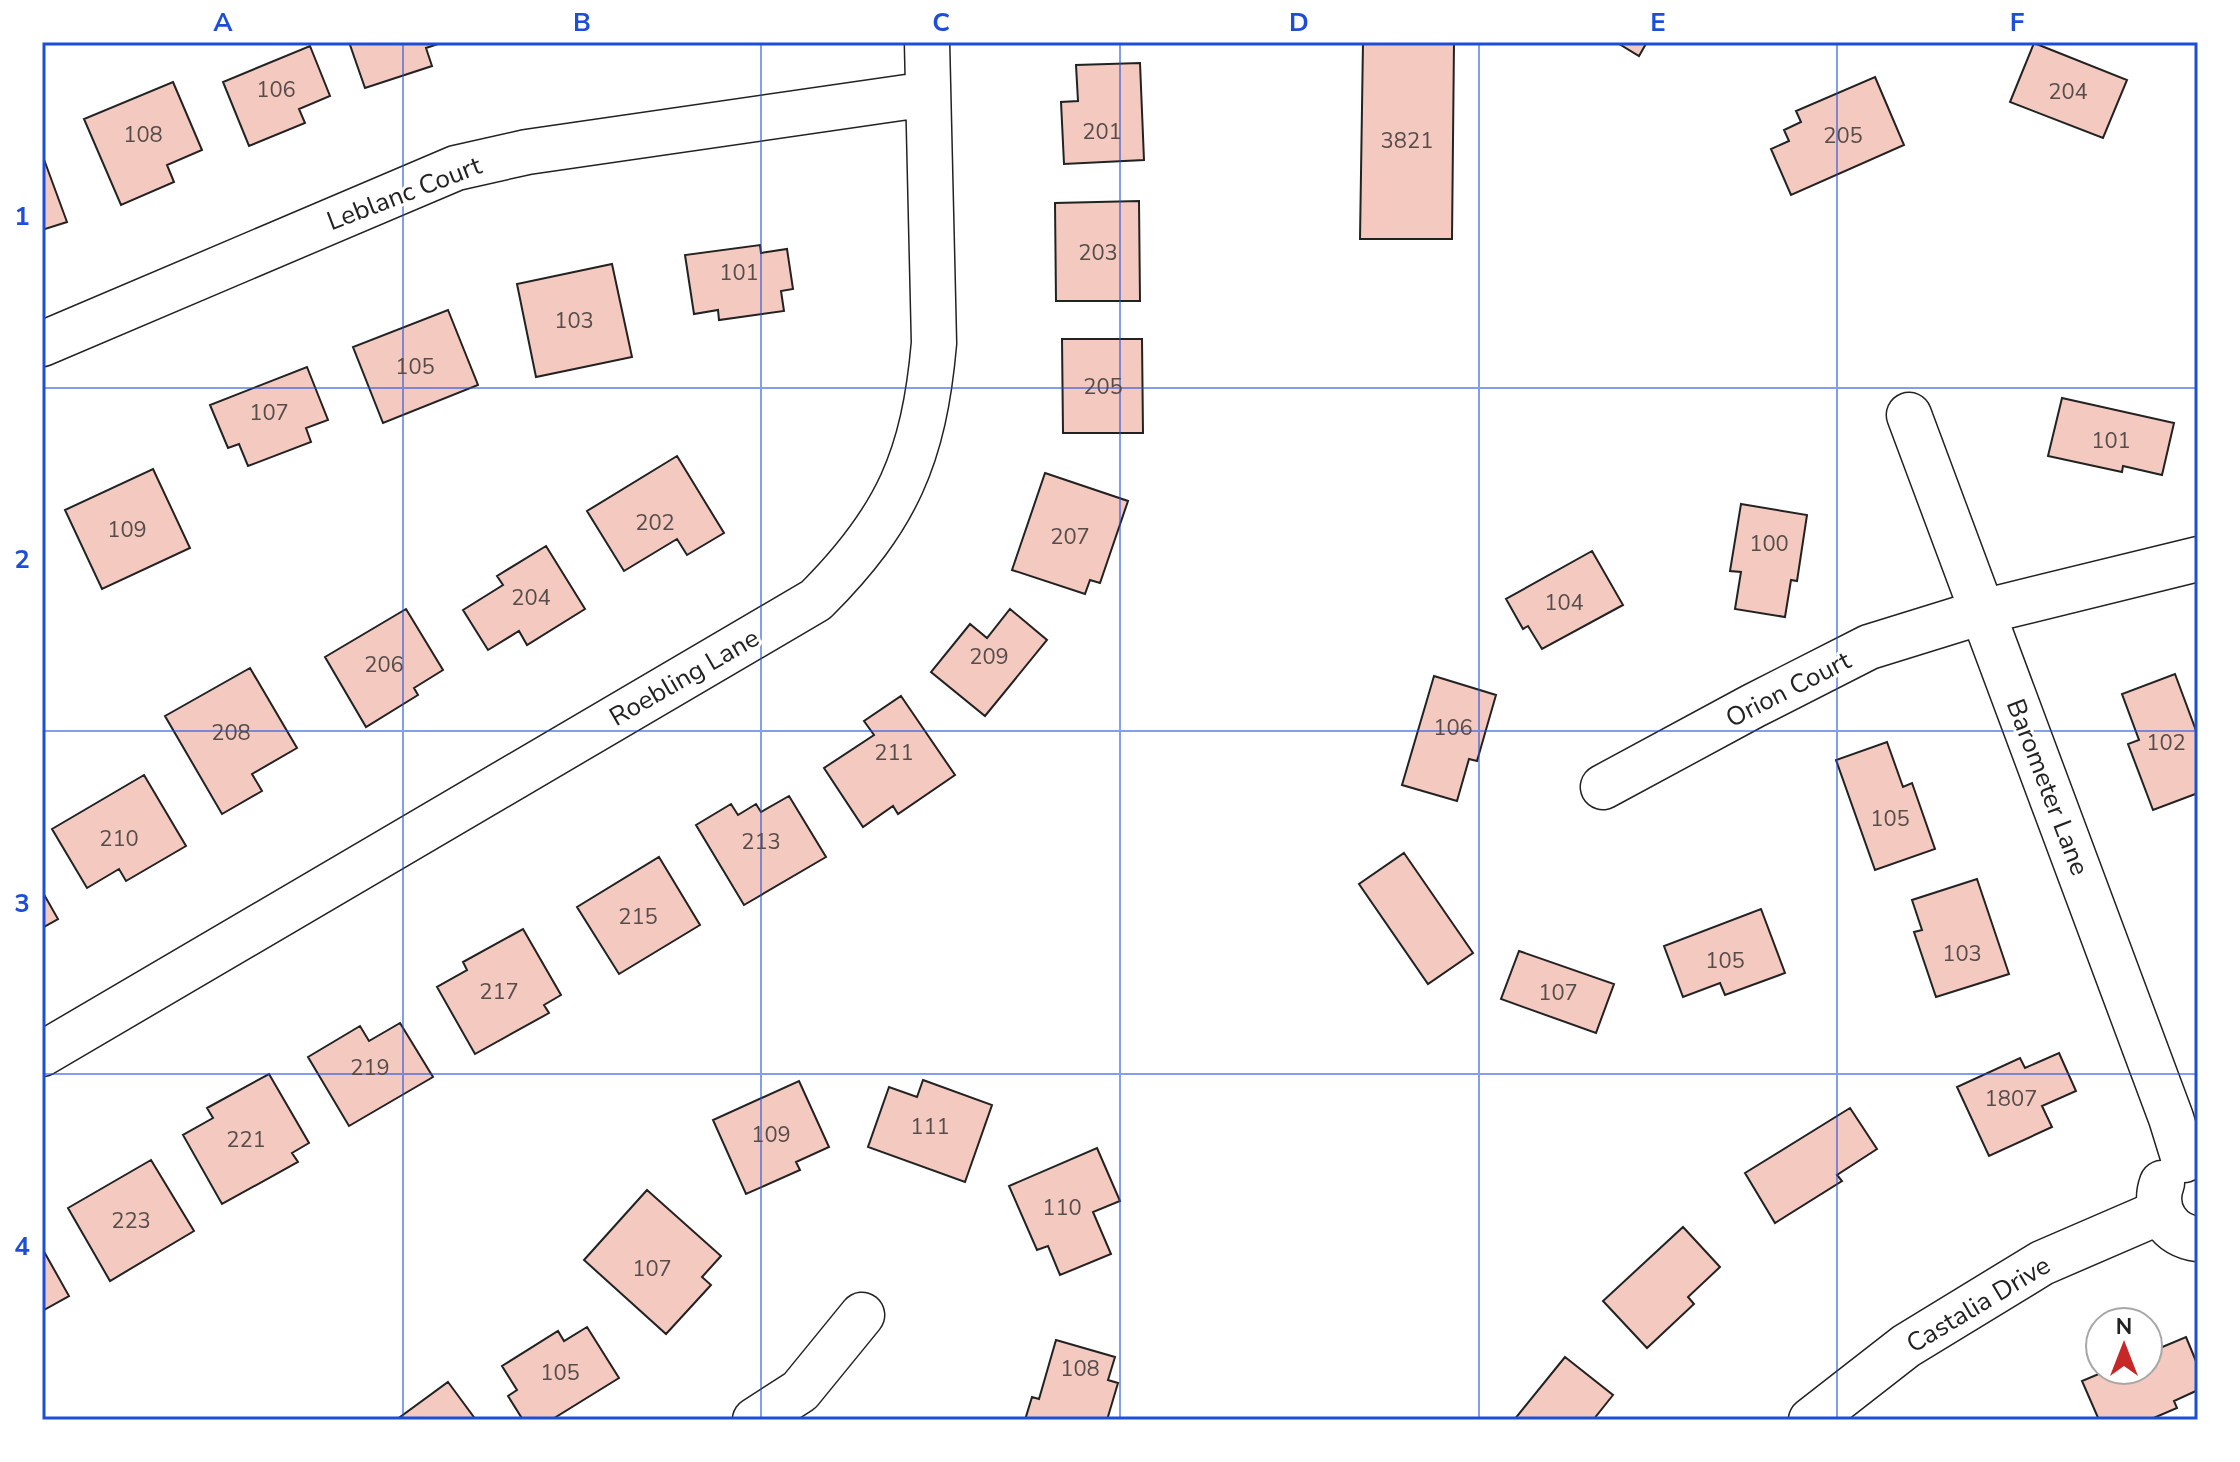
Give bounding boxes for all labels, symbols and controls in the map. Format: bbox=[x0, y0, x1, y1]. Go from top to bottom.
text: A bbox=[213, 5, 233, 40]
text: B bbox=[573, 5, 591, 40]
text: C bbox=[932, 5, 950, 40]
text: D bbox=[1289, 5, 1309, 40]
text: E bbox=[1650, 5, 1666, 40]
text: F bbox=[2010, 5, 2024, 40]
house number: 106 bbox=[256, 75, 296, 105]
house number: 204 bbox=[2048, 77, 2088, 107]
house number: 201 bbox=[1082, 117, 1122, 147]
house number: 108 bbox=[123, 120, 163, 150]
house number: 205 bbox=[1823, 121, 1863, 151]
house number: 3821 bbox=[1381, 126, 1433, 156]
street label: Leblanc Court bbox=[322, 148, 487, 239]
text: 1 bbox=[14, 199, 30, 234]
house number: 203 bbox=[1078, 238, 1118, 268]
house number: 101 bbox=[719, 258, 759, 288]
house number: 103 bbox=[554, 306, 594, 336]
house number: 105 bbox=[395, 352, 435, 382]
house number: 205 bbox=[1083, 372, 1123, 402]
house number: 107 bbox=[249, 398, 289, 428]
house number: 101 bbox=[2091, 426, 2131, 456]
house number: 202 bbox=[635, 508, 675, 538]
house number: 109 bbox=[107, 515, 147, 545]
house number: 207 bbox=[1050, 522, 1090, 552]
house number: 100 bbox=[1749, 529, 1789, 559]
text: 2 bbox=[14, 542, 30, 577]
house number: 204 bbox=[511, 583, 551, 613]
house number: 104 bbox=[1544, 588, 1584, 618]
street label: Roebling Lane bbox=[603, 620, 766, 734]
house number: 209 bbox=[969, 642, 1009, 672]
street label: Orion Court bbox=[1720, 643, 1858, 736]
house number: 206 bbox=[364, 650, 404, 680]
street label: Barometer Lane bbox=[1998, 694, 2097, 880]
house number: 106 bbox=[1433, 713, 1473, 743]
house number: 208 bbox=[211, 718, 251, 748]
house number: 102 bbox=[2146, 728, 2186, 758]
house number: 211 bbox=[874, 738, 914, 768]
house number: 105 bbox=[1870, 804, 1910, 834]
house number: 210 bbox=[99, 824, 139, 854]
house number: 213 bbox=[741, 827, 781, 857]
text: 3 bbox=[14, 886, 30, 921]
house number: 215 bbox=[618, 902, 658, 932]
house number: 103 bbox=[1942, 939, 1982, 969]
house number: 105 bbox=[1705, 946, 1745, 976]
house number: 217 bbox=[479, 977, 519, 1007]
house number: 107 bbox=[1538, 978, 1578, 1008]
house number: 219 bbox=[350, 1053, 390, 1083]
house number: 1807 bbox=[1985, 1084, 2037, 1114]
house number: 111 bbox=[910, 1112, 950, 1142]
house number: 109 bbox=[751, 1120, 791, 1150]
house number: 221 bbox=[226, 1125, 266, 1155]
house number: 110 bbox=[1042, 1193, 1082, 1223]
house number: 223 bbox=[111, 1206, 151, 1236]
text: 4 bbox=[14, 1229, 30, 1264]
street label: Castalia Drive bbox=[1900, 1248, 2057, 1361]
house number: 107 bbox=[632, 1254, 672, 1284]
north arrow bbox=[2084, 1306, 2164, 1386]
text: N bbox=[2116, 1312, 2132, 1342]
house number: 108 bbox=[1060, 1354, 1100, 1384]
house number: 105 bbox=[540, 1358, 580, 1388]

